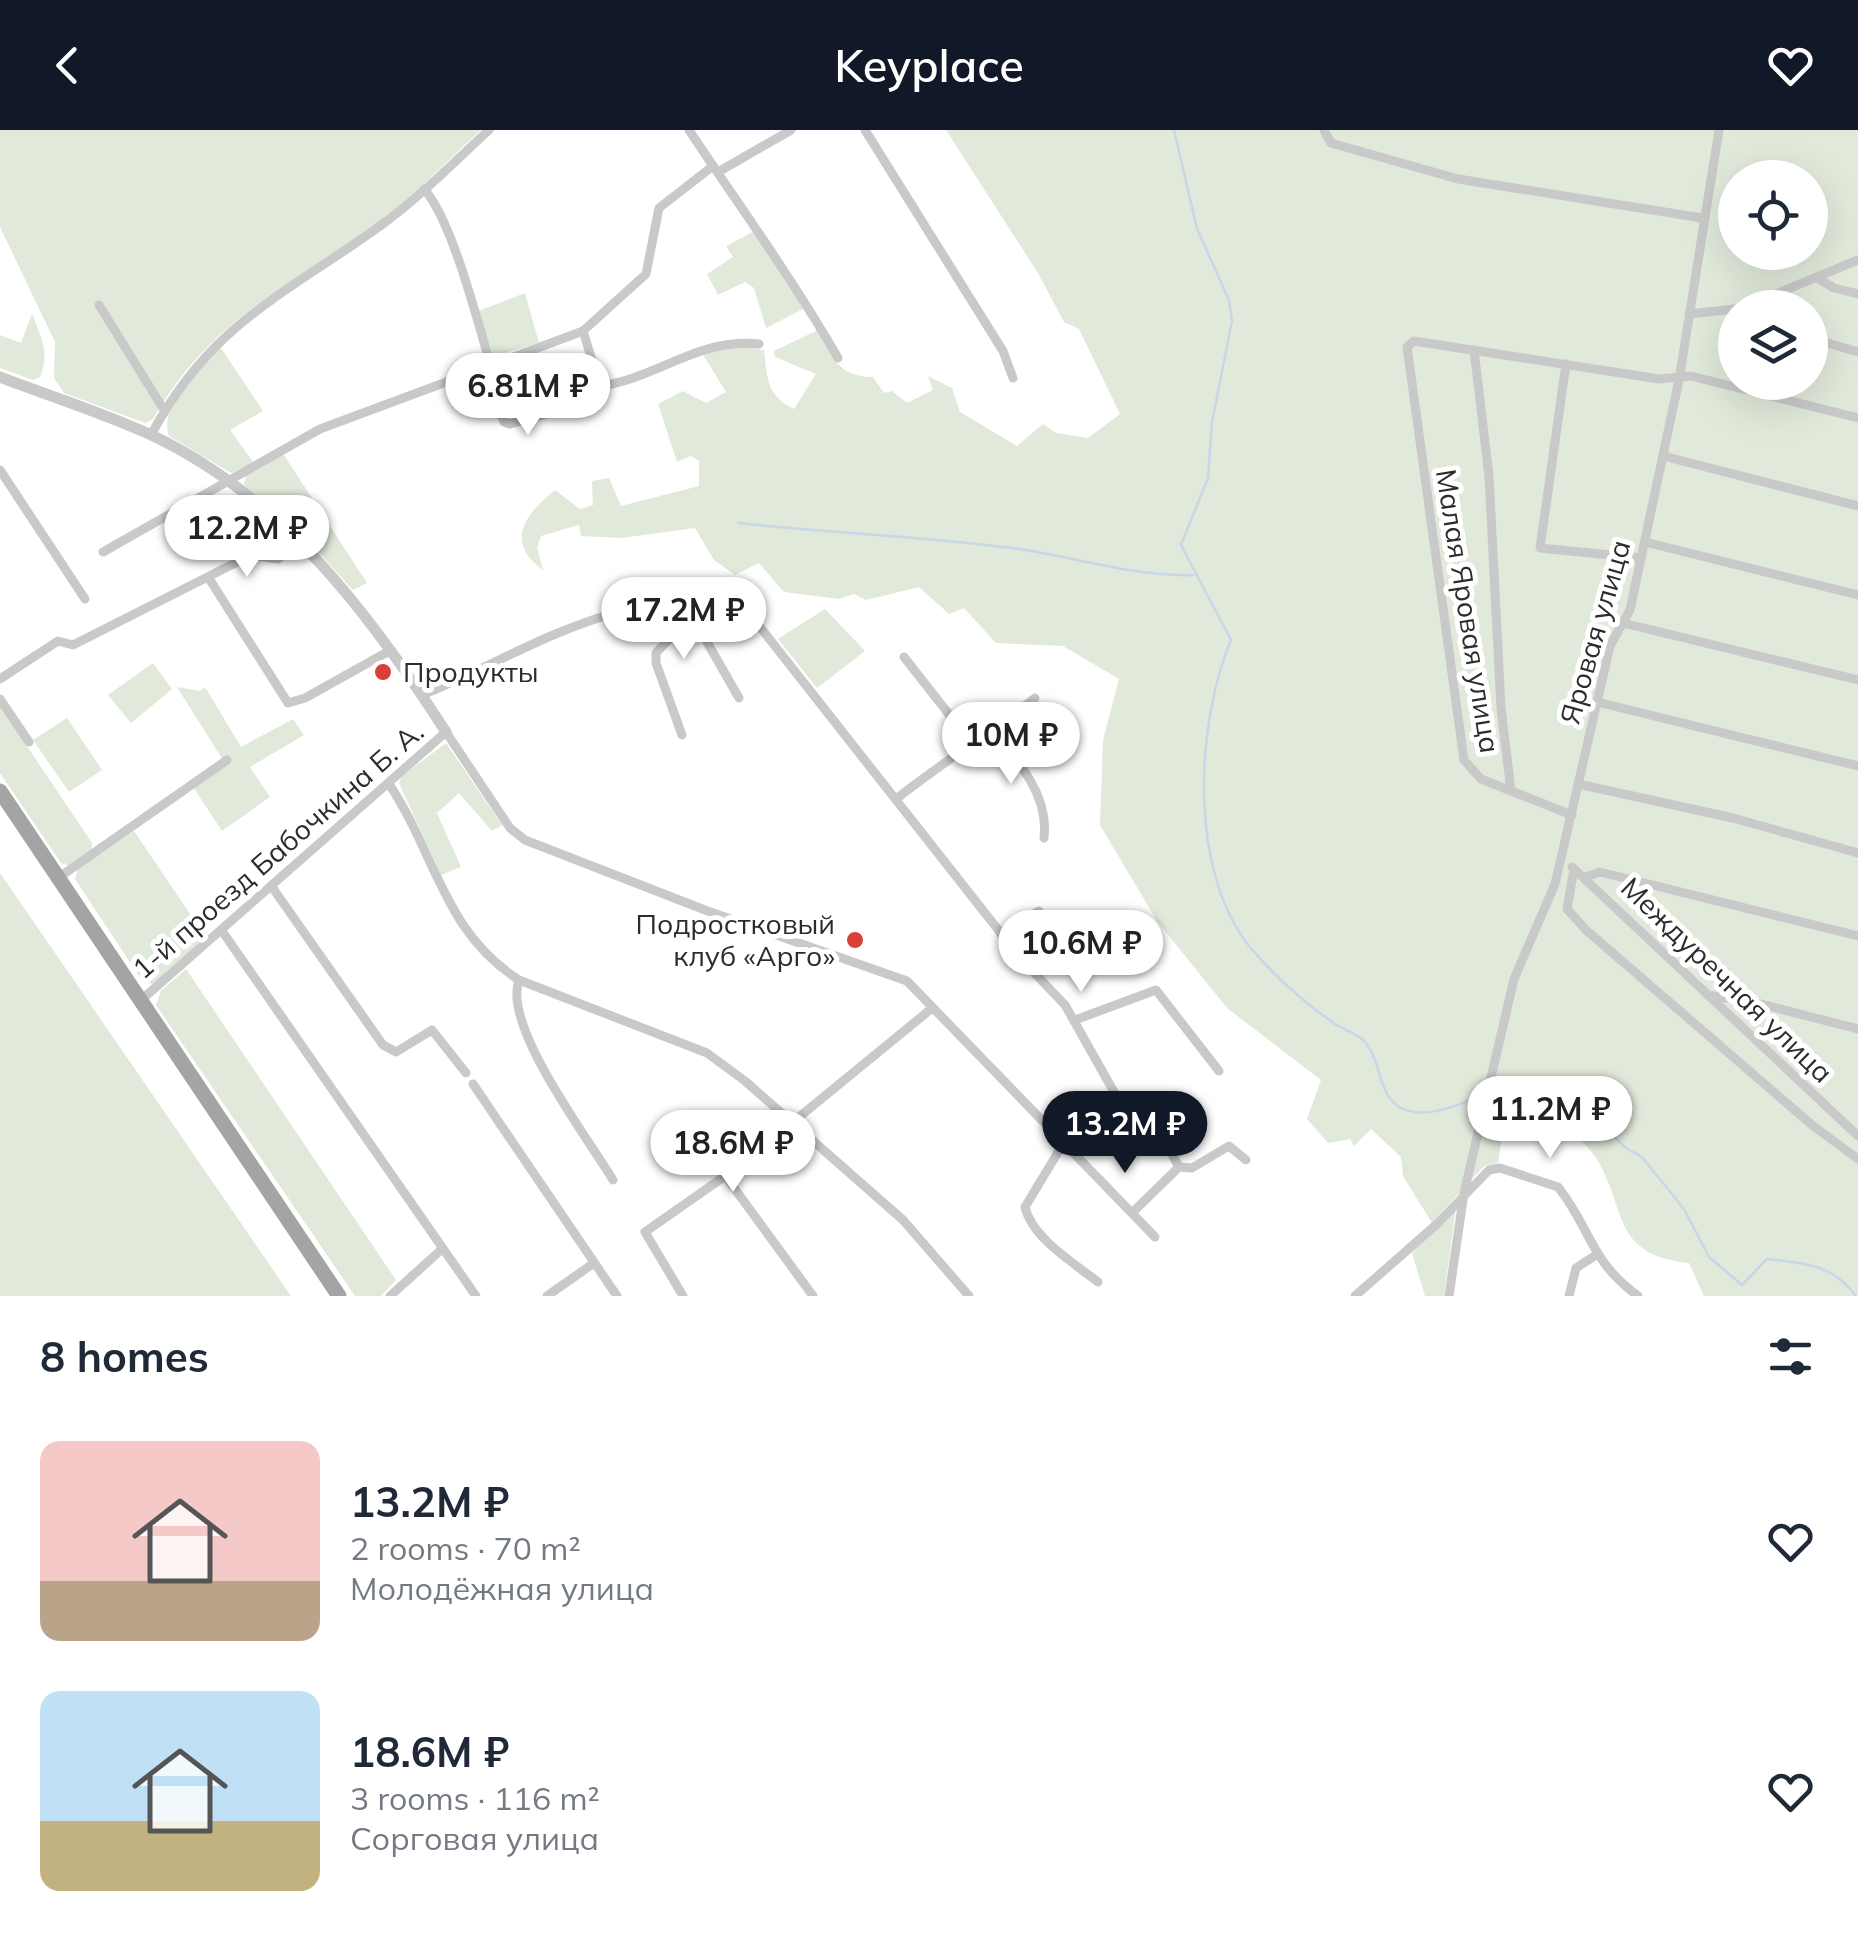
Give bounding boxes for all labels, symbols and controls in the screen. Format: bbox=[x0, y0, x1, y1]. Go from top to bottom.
text: Keyplace bbox=[834, 37, 1024, 93]
icon: back bbox=[40, 38, 95, 93]
icon: heart bbox=[1763, 38, 1818, 93]
map controls bbox=[1718, 160, 1828, 400]
button: locate bbox=[1718, 160, 1828, 270]
button: layers bbox=[1718, 290, 1828, 400]
pin: 6.81M ₽ bbox=[436, 353, 620, 438]
text: 6.81M ₽ bbox=[467, 365, 589, 405]
street label: Малая Яровая улица bbox=[1429, 467, 1508, 755]
pin: 12.2M ₽ bbox=[155, 495, 339, 580]
text: 12.2M ₽ bbox=[186, 507, 308, 547]
street label: Яровая улица bbox=[1552, 536, 1637, 728]
pin: 17.2M ₽ bbox=[592, 577, 776, 662]
text: 17.2M ₽ bbox=[623, 589, 745, 629]
place label: Продукты bbox=[403, 654, 539, 689]
marker: Продукты bbox=[372, 661, 394, 683]
pin: 10M ₽ bbox=[941, 702, 1081, 787]
street label: 1-й проезд Бабочкина Б. А. bbox=[125, 714, 430, 986]
text: 10M ₽ bbox=[964, 714, 1058, 754]
street label: Междуречная улица bbox=[1614, 870, 1840, 1090]
place label: Подростковый клуб «Арго» bbox=[636, 906, 835, 973]
pin: 10.6M ₽ bbox=[989, 910, 1173, 995]
text: 10.6M ₽ bbox=[1020, 922, 1142, 962]
marker: Подростковый клуб «Арго» bbox=[844, 929, 866, 951]
pin: 11.2M ₽ bbox=[1458, 1076, 1642, 1161]
text: 11.2M ₽ bbox=[1489, 1088, 1611, 1128]
pin: 13.2M ₽ bbox=[1033, 1091, 1217, 1176]
text: 13.2M ₽ bbox=[1064, 1103, 1186, 1143]
pin: 18.6M ₽ bbox=[641, 1110, 825, 1195]
text: 18.6M ₽ bbox=[672, 1122, 794, 1162]
icon: filters bbox=[1763, 1329, 1818, 1384]
text: 8 homes bbox=[40, 1330, 209, 1383]
text: 13.2M ₽ bbox=[350, 1475, 509, 1528]
icon: home bbox=[120, 1481, 240, 1601]
icon: heart bbox=[1763, 1514, 1818, 1569]
text: 2 rooms · 70 m² bbox=[350, 1528, 581, 1568]
text: Молодёжная улица bbox=[350, 1568, 654, 1608]
text: 18.6M ₽ bbox=[350, 1725, 509, 1778]
icon: home bbox=[120, 1731, 240, 1851]
icon: heart bbox=[1763, 1764, 1818, 1819]
text: 3 rooms · 116 m² bbox=[350, 1778, 600, 1818]
text: Сорговая улица bbox=[350, 1818, 599, 1858]

